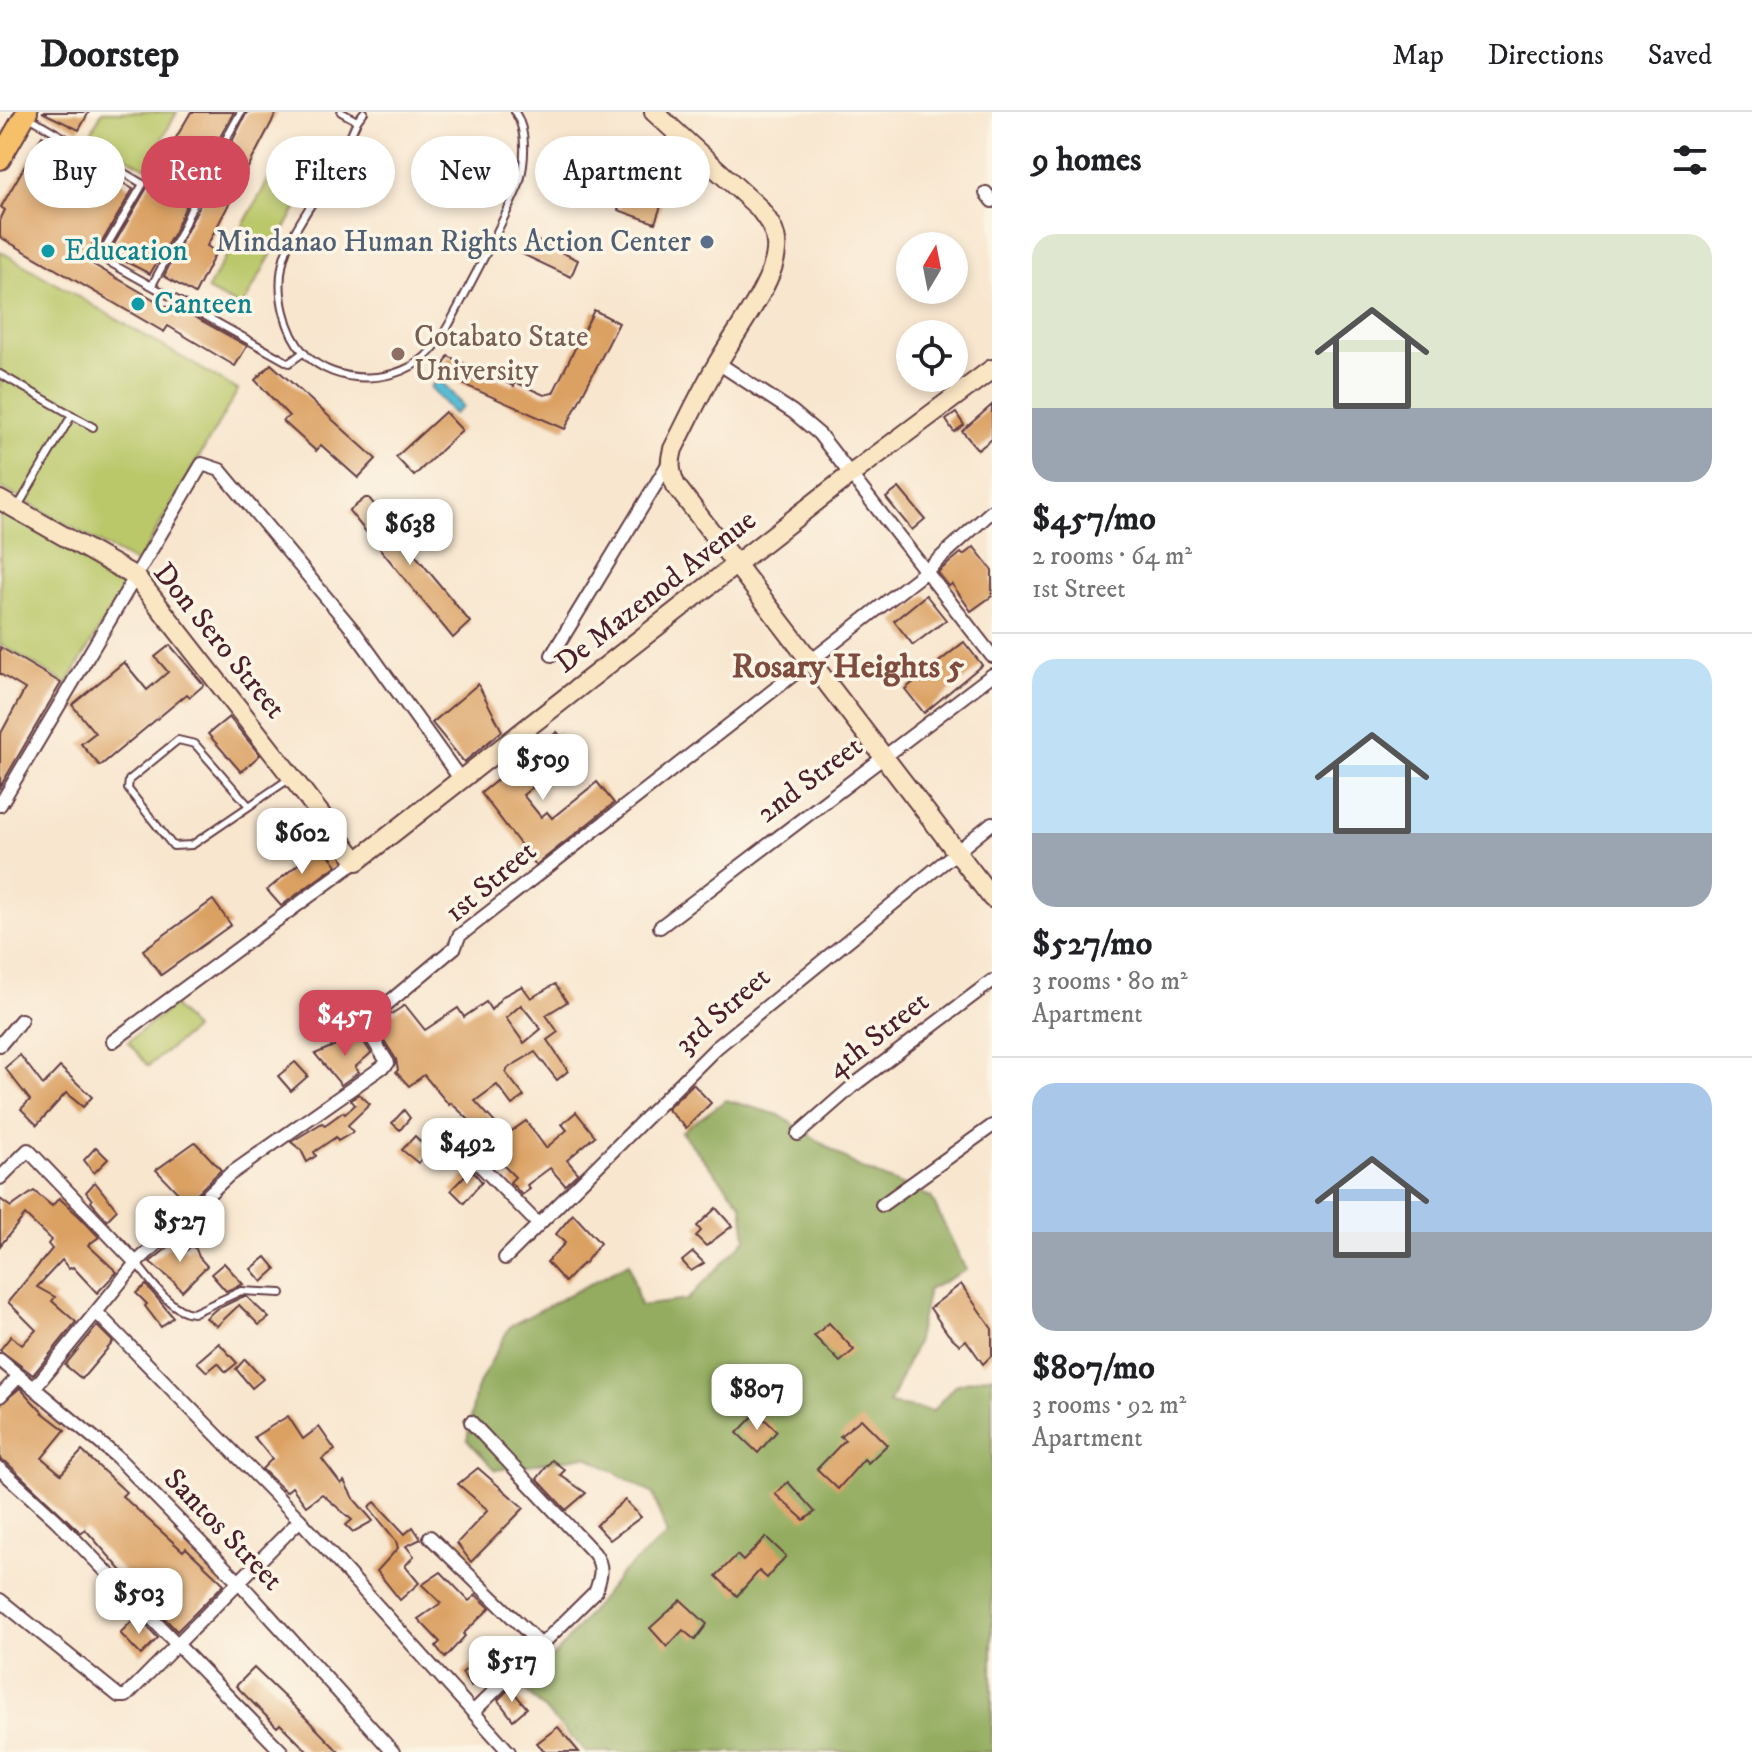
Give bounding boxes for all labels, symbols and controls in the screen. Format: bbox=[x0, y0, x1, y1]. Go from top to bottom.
text: Doorstep bbox=[40, 31, 179, 79]
text: Map bbox=[1392, 38, 1444, 73]
text: Directions bbox=[1488, 38, 1604, 73]
text: Saved bbox=[1648, 38, 1712, 73]
chip: Buy bbox=[24, 136, 125, 208]
chip: Rent bbox=[141, 136, 250, 208]
chip: Filters bbox=[266, 136, 395, 208]
chip: New bbox=[411, 136, 519, 208]
chip: Apartment bbox=[535, 136, 710, 208]
icon: filters bbox=[1668, 138, 1712, 182]
text: 9 homes bbox=[1032, 139, 1141, 181]
place label: Mindanao Human Rights Action Center bbox=[215, 224, 691, 261]
north arrow bbox=[896, 232, 968, 304]
map controls bbox=[896, 232, 968, 392]
place label: Education bbox=[64, 233, 188, 270]
marker: Mindanao Human Rights Action Center bbox=[698, 233, 716, 251]
marker: Education bbox=[39, 242, 57, 260]
place label: Canteen bbox=[154, 286, 253, 323]
icon: home bbox=[1300, 286, 1444, 430]
marker: Canteen bbox=[129, 295, 147, 313]
place label: Cotabato State University bbox=[414, 319, 588, 390]
button: locate bbox=[896, 320, 968, 392]
marker: Cotabato State University bbox=[389, 345, 407, 363]
text: $457/mo bbox=[1032, 498, 1156, 540]
pin: $638 bbox=[363, 499, 457, 567]
street label: De Mazenod Avenue bbox=[548, 502, 764, 682]
text: $638 bbox=[385, 508, 435, 541]
text: 2 rooms · 64 m² bbox=[1032, 540, 1192, 573]
street label: Don Sero Street bbox=[145, 555, 293, 727]
text: 1st Street bbox=[1032, 573, 1126, 606]
district label: Rosary Heights 5 bbox=[732, 646, 964, 688]
icon: home bbox=[1300, 711, 1444, 855]
street label: 2nd Street bbox=[750, 728, 870, 832]
pin: $509 bbox=[496, 734, 590, 802]
text: $509 bbox=[516, 743, 570, 776]
pin: $602 bbox=[255, 808, 349, 876]
text: $602 bbox=[275, 817, 329, 850]
street label: 1st Street bbox=[438, 833, 544, 931]
text: $527/mo bbox=[1032, 923, 1152, 965]
street label: 3rd Street bbox=[668, 959, 778, 1063]
text: 3 rooms · 80 m² bbox=[1032, 965, 1188, 998]
street label: 4th Street bbox=[819, 983, 937, 1087]
pin: $457 bbox=[298, 990, 392, 1058]
text: Apartment bbox=[1032, 998, 1143, 1031]
text: $457 bbox=[317, 999, 373, 1032]
pin: $492 bbox=[420, 1118, 514, 1186]
text: $492 bbox=[440, 1127, 494, 1160]
icon: home bbox=[1300, 1135, 1444, 1279]
pin: $527 bbox=[133, 1196, 227, 1264]
text: $527 bbox=[154, 1205, 206, 1238]
text: $807/mo bbox=[1032, 1347, 1155, 1389]
pin: $807 bbox=[710, 1364, 804, 1432]
text: $807 bbox=[730, 1373, 784, 1406]
text: 3 rooms · 92 m² bbox=[1032, 1389, 1186, 1422]
text: Apartment bbox=[1032, 1422, 1143, 1455]
street label: Santos Street bbox=[156, 1461, 290, 1599]
pin: $503 bbox=[92, 1568, 186, 1636]
text: $503 bbox=[114, 1577, 164, 1610]
pin: $517 bbox=[465, 1636, 559, 1704]
text: $517 bbox=[487, 1645, 537, 1678]

